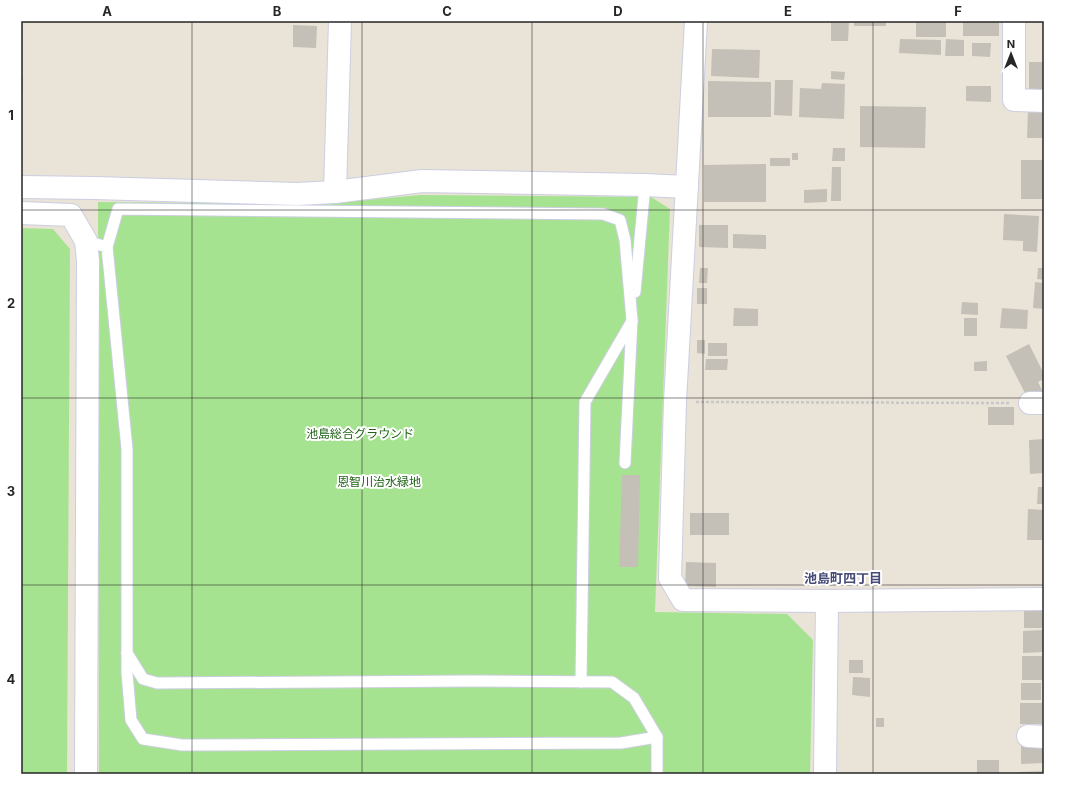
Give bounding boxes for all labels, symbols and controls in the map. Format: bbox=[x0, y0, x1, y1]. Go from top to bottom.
text: A bbox=[102, 3, 112, 19]
text: B bbox=[273, 3, 282, 19]
text: C bbox=[442, 3, 452, 19]
text: D bbox=[613, 3, 623, 19]
text: E bbox=[784, 3, 792, 19]
text: F bbox=[954, 3, 962, 19]
north arrow bbox=[991, 34, 1031, 74]
text: N bbox=[1007, 37, 1015, 51]
text: 1 bbox=[8, 107, 14, 123]
text: 2 bbox=[7, 295, 15, 311]
park label: 池島総合グラウンド bbox=[306, 426, 414, 441]
park label: 恩智川治水緑地 bbox=[337, 474, 421, 489]
text: 3 bbox=[7, 483, 15, 499]
district label: 池島町四丁目 bbox=[804, 570, 882, 586]
text: 4 bbox=[7, 671, 16, 687]

